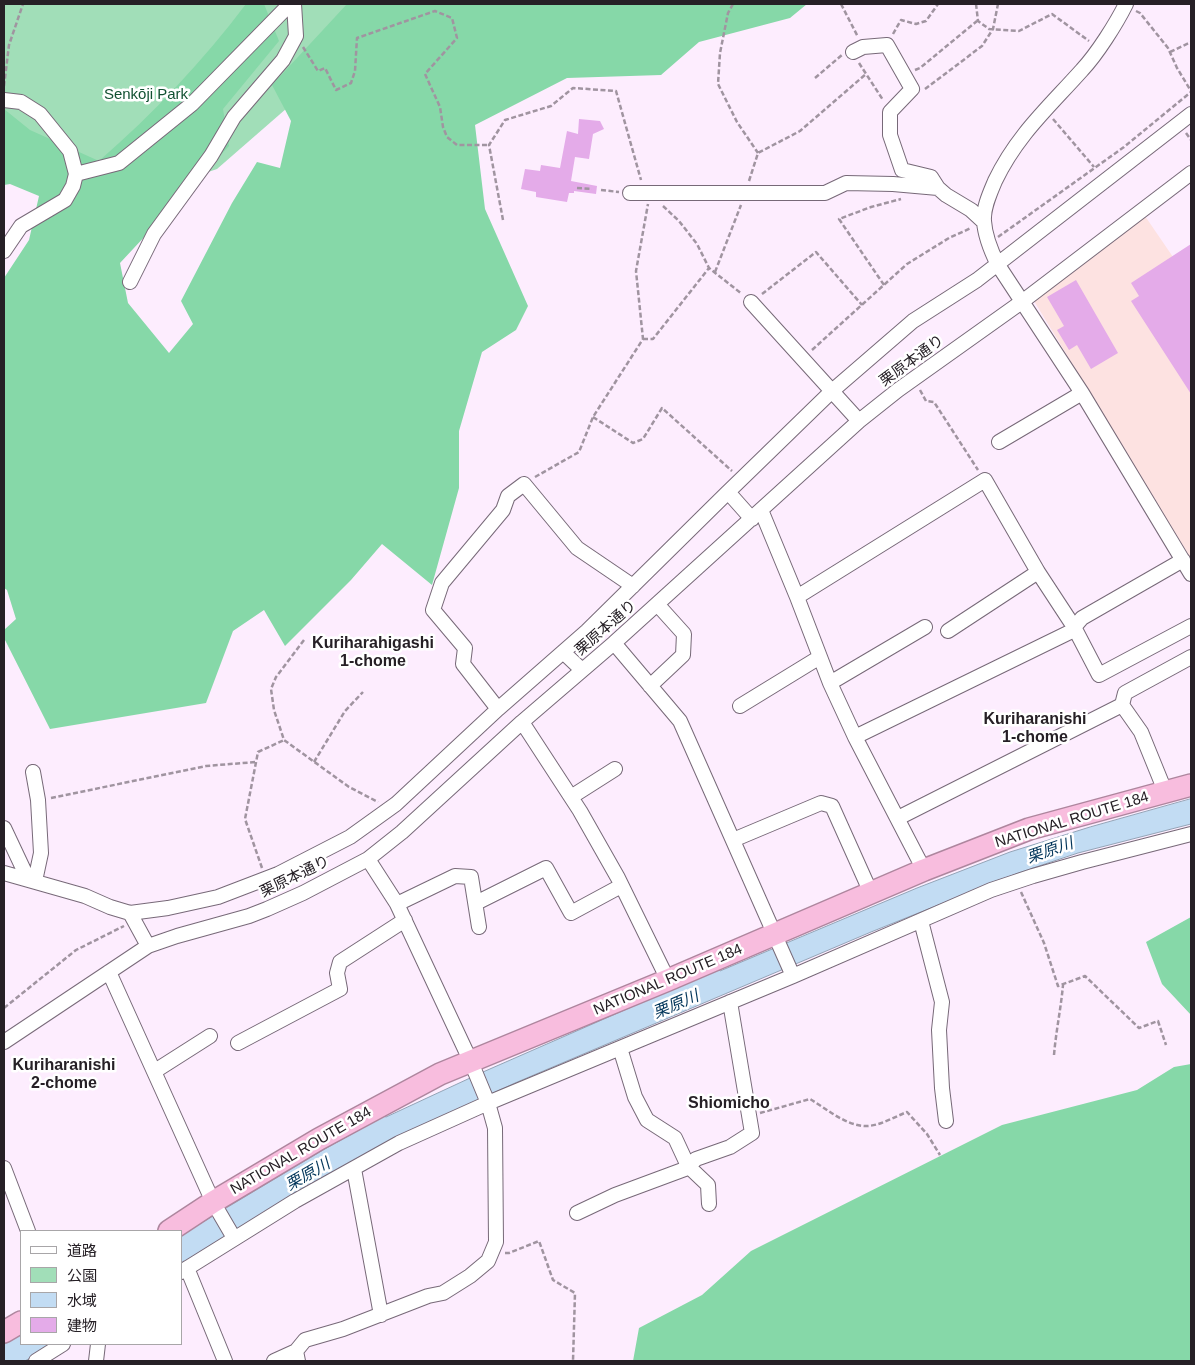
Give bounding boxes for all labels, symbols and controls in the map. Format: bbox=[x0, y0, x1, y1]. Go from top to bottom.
park label: Senkōji Park bbox=[104, 86, 188, 104]
street label: 栗原本通り bbox=[876, 332, 948, 390]
street label: 栗原本通り bbox=[572, 597, 640, 659]
district label: Kuriharahigashi 1-chome bbox=[312, 634, 434, 672]
district label: Kuriharanishi 1-chome bbox=[983, 710, 1087, 748]
street label: NATIONAL ROUTE 184 bbox=[993, 788, 1151, 852]
water label: 栗原川 bbox=[1024, 834, 1076, 868]
street label: 栗原本通り bbox=[257, 852, 333, 902]
street label: NATIONAL ROUTE 184 bbox=[591, 941, 745, 1019]
water label: 栗原川 bbox=[650, 987, 702, 1023]
district label: Kuriharanishi 2-chome bbox=[12, 1056, 116, 1094]
district label: Shiomicho bbox=[688, 1094, 770, 1114]
street label: NATIONAL ROUTE 184 bbox=[227, 1103, 375, 1199]
water label: 栗原川 bbox=[282, 1155, 334, 1195]
legend bbox=[20, 1230, 182, 1345]
text: 道路 bbox=[67, 1242, 97, 1259]
text: 公園 bbox=[67, 1267, 97, 1284]
text: 水域 bbox=[67, 1292, 97, 1309]
text: 建物 bbox=[67, 1317, 97, 1334]

